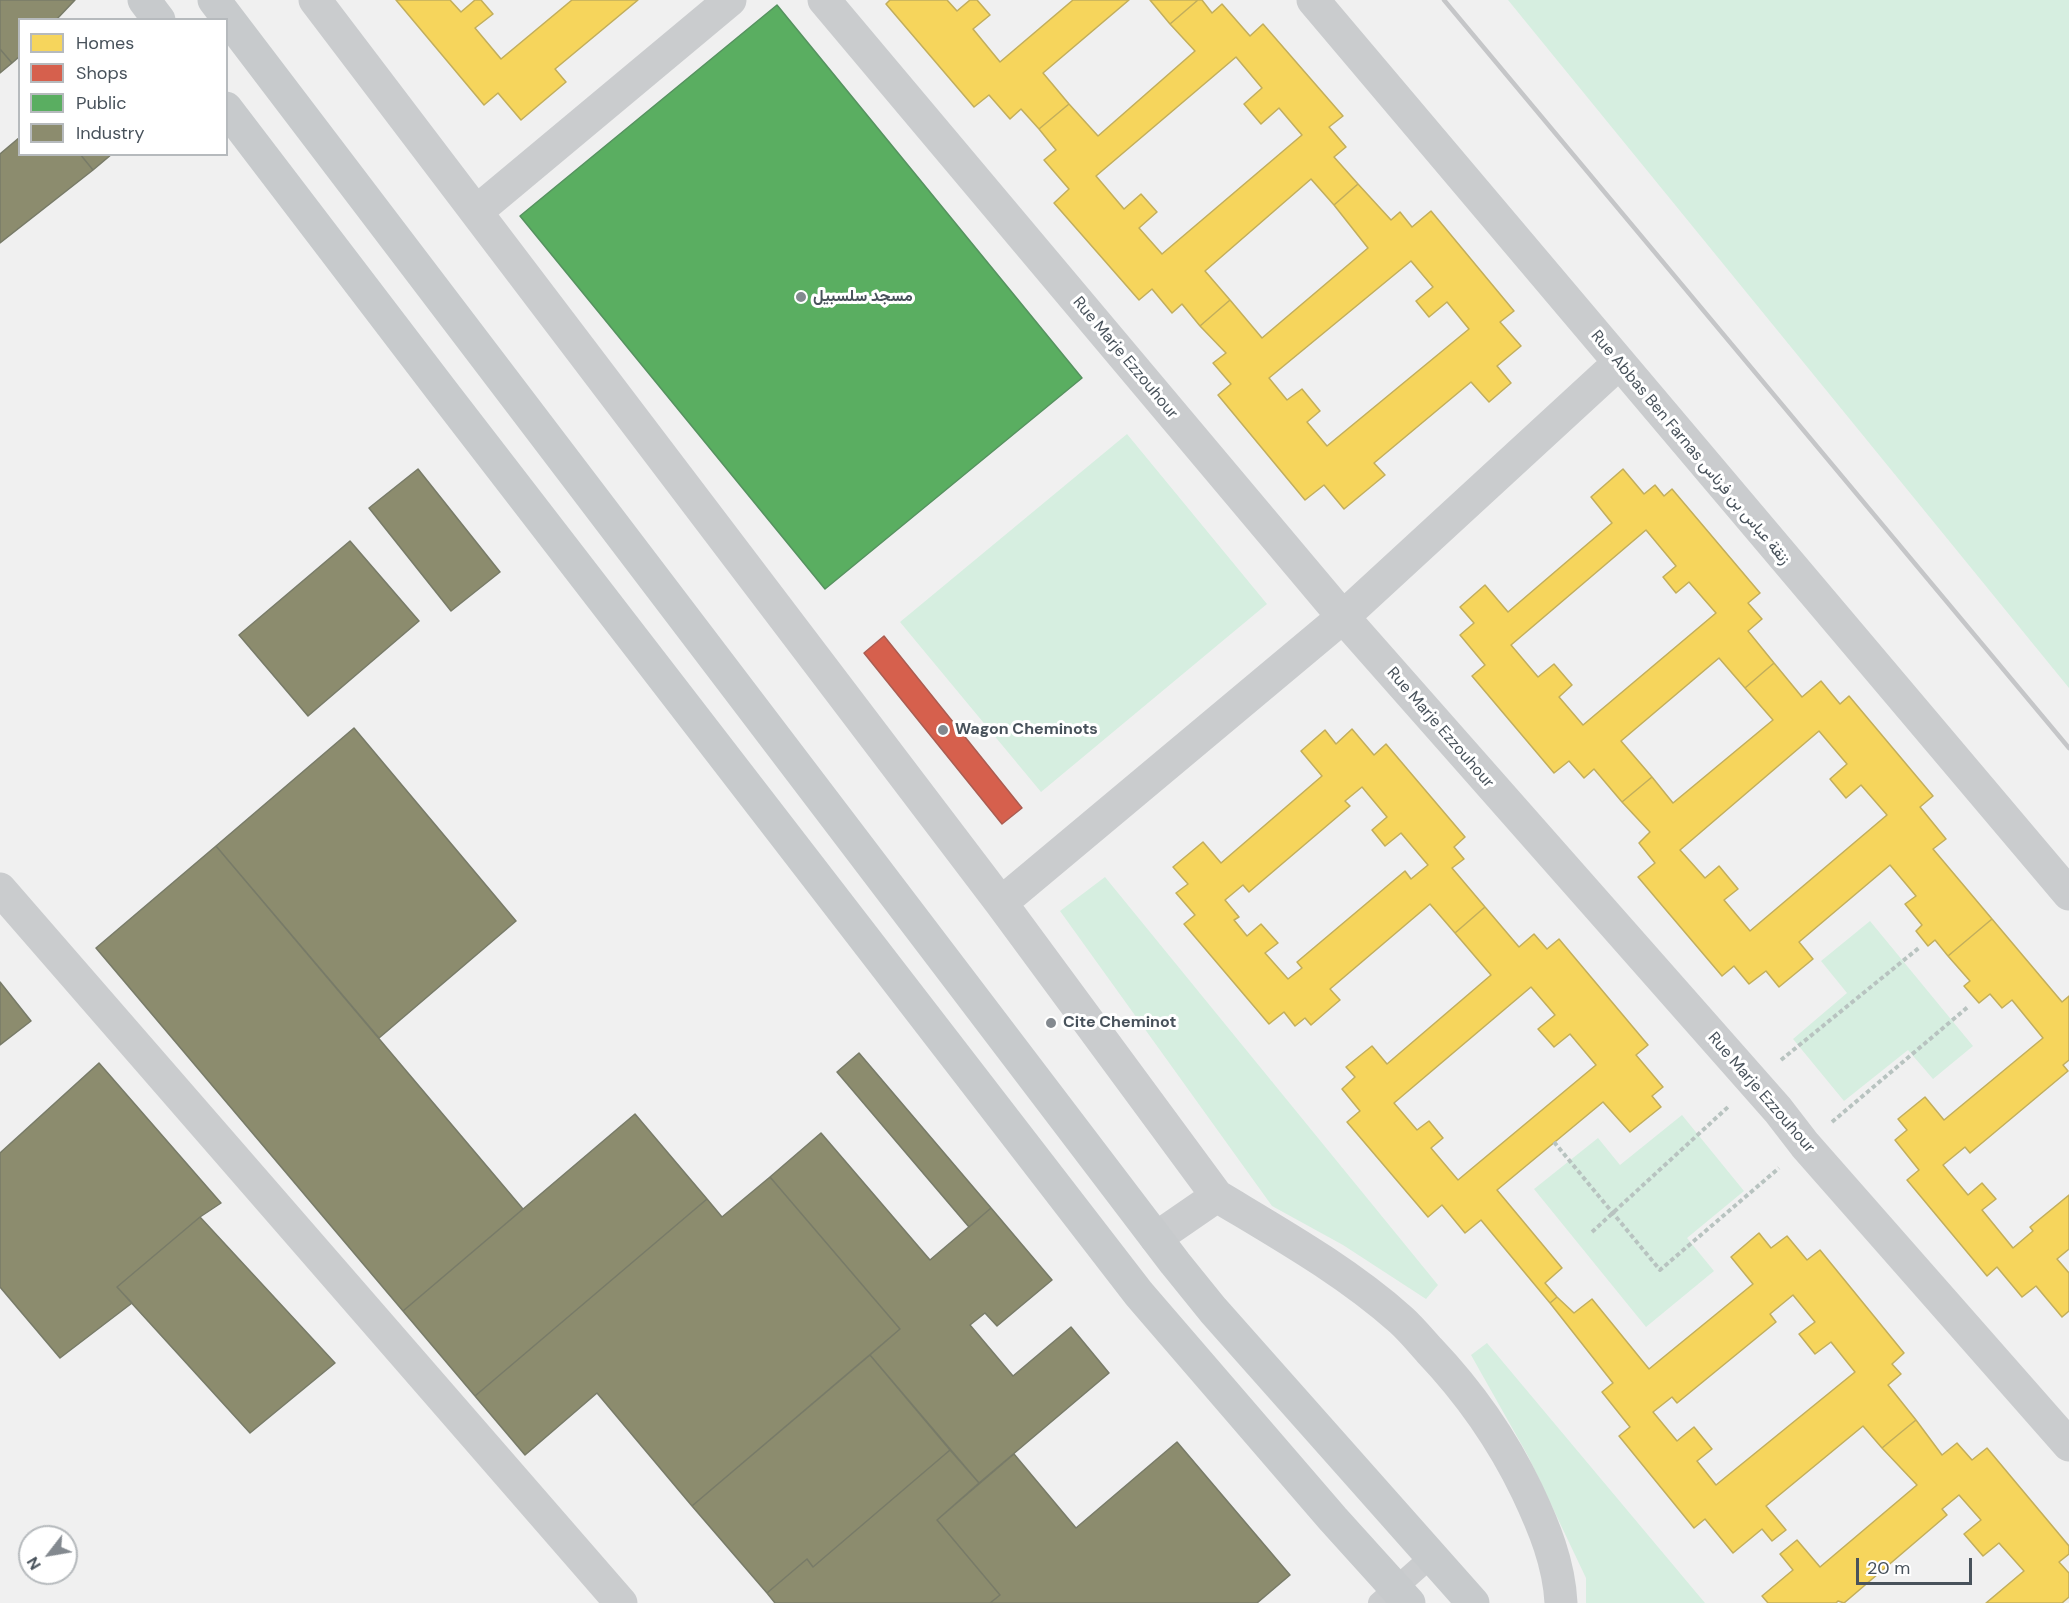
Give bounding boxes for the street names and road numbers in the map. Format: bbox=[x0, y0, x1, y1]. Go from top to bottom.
street label: Rue Marje Ezzouhour bbox=[1068, 293, 1182, 423]
street label: Rue Abbas Ben Farnas زنقة عباس بن فرناس bbox=[1586, 327, 1794, 569]
street label: Rue Marje Ezzouhour bbox=[1382, 664, 1498, 792]
street label: Rue Marje Ezzouhour bbox=[1703, 1029, 1819, 1157]

